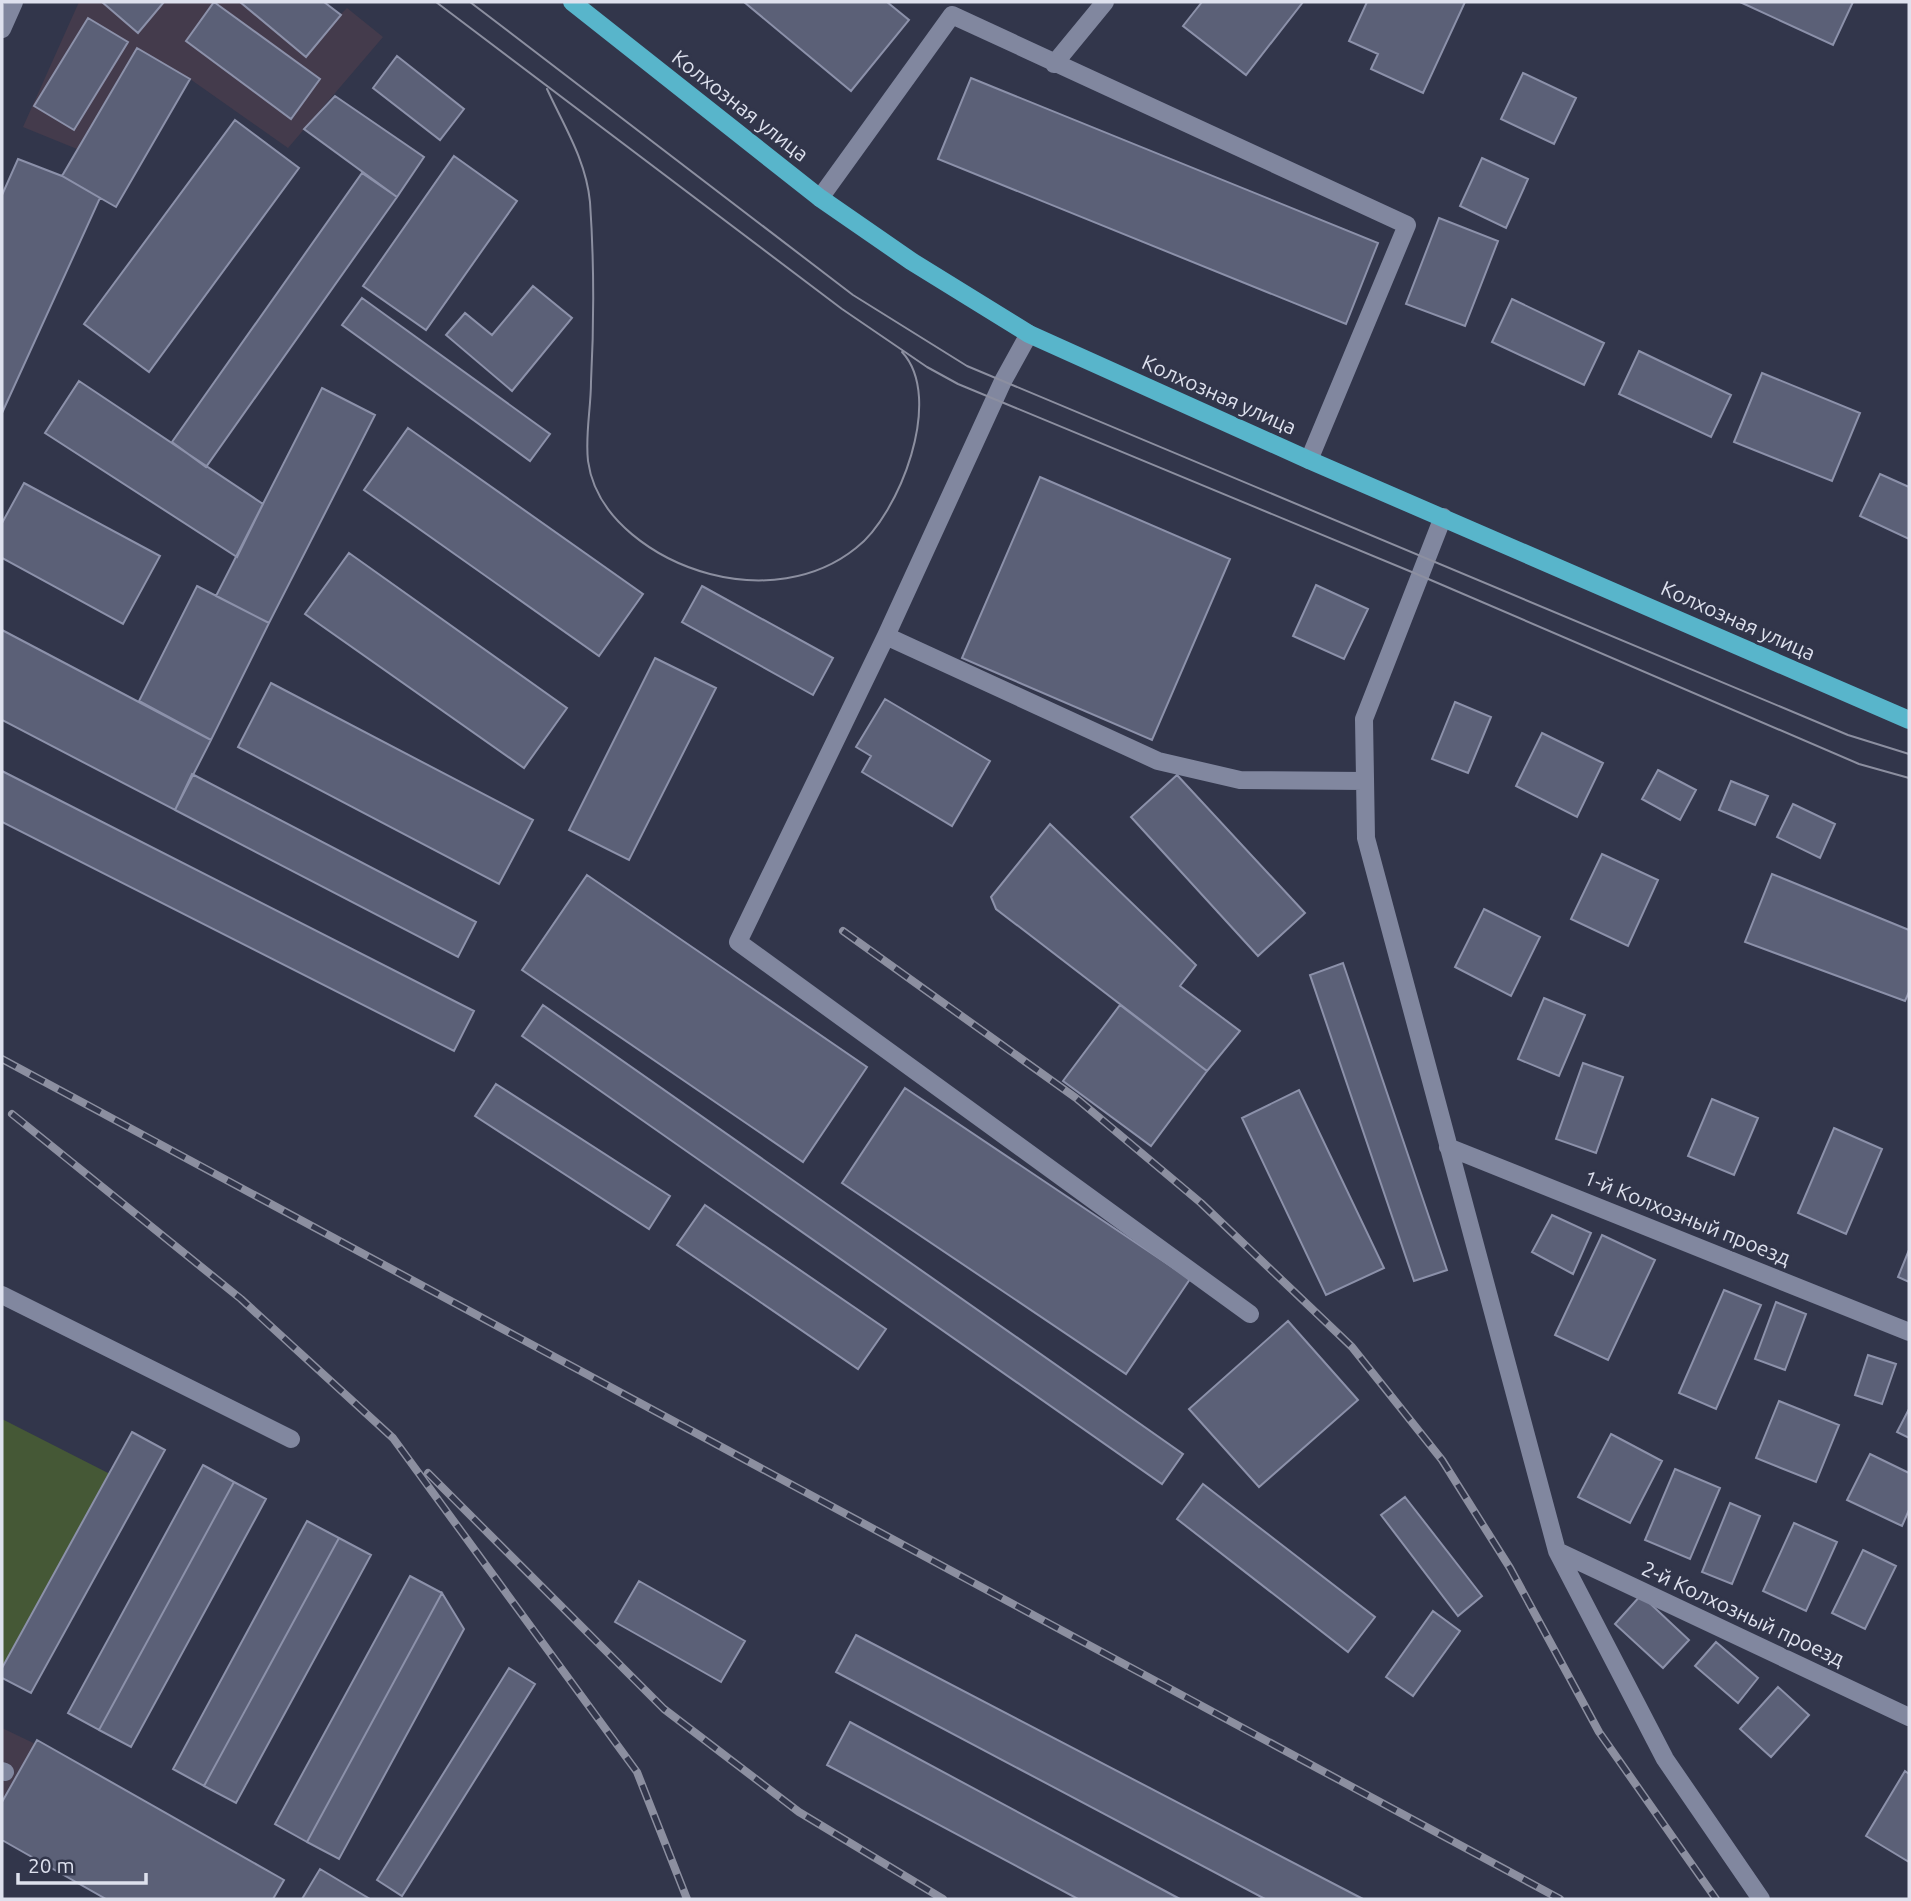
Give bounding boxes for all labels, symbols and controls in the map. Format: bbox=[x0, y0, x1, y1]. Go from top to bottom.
street label: Колхозная улица bbox=[668, 45, 814, 166]
street label: Колхозная улица bbox=[1139, 349, 1300, 439]
street label: Колхозная улица bbox=[1658, 575, 1819, 665]
street label: 1-й Колхозный проезд bbox=[1581, 1165, 1794, 1270]
street label: 2-й Колхозный проезд bbox=[1638, 1556, 1848, 1671]
scale bar bbox=[18, 1842, 145, 1886]
text: 20 m bbox=[28, 1853, 75, 1877]

